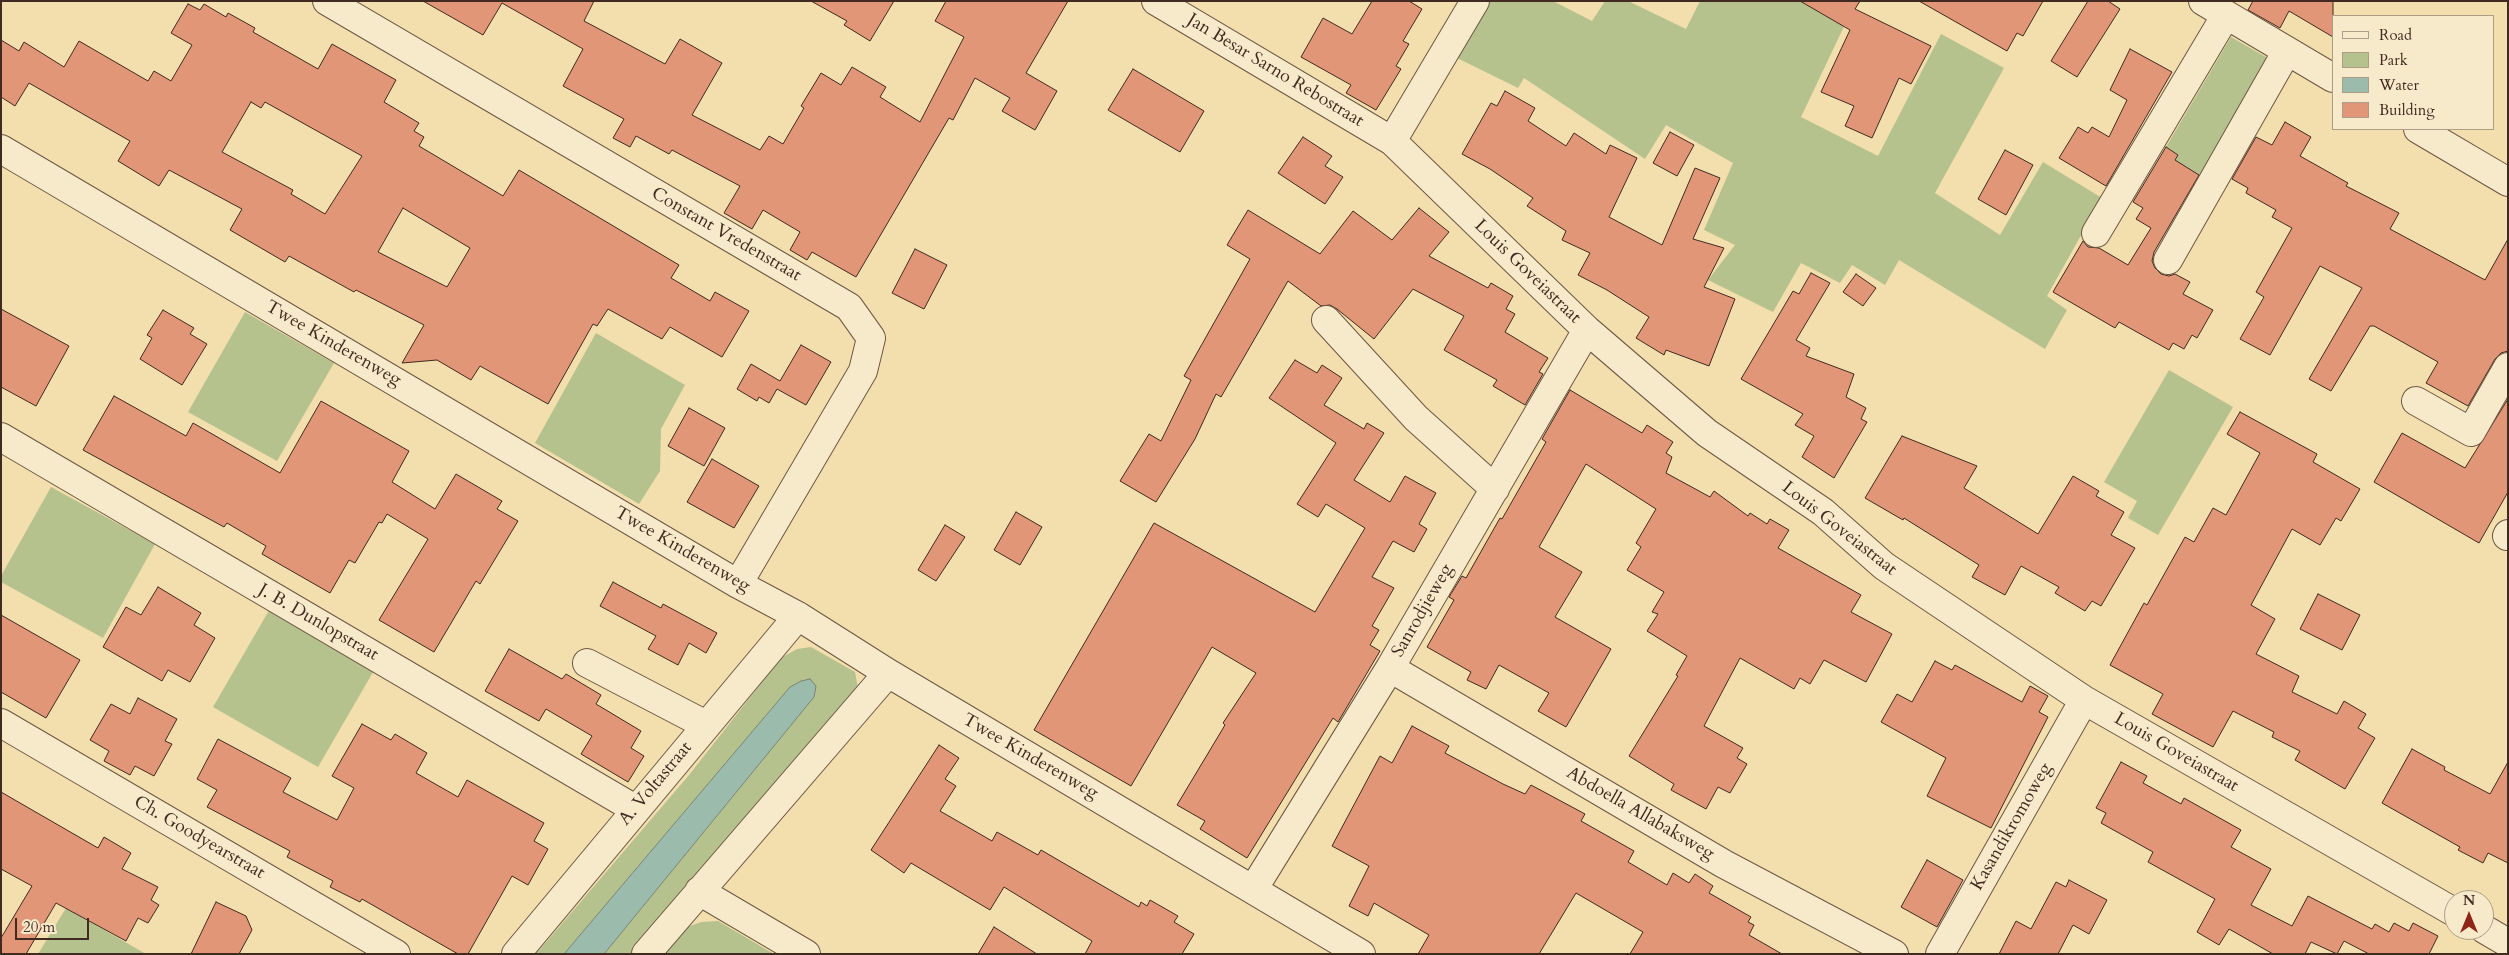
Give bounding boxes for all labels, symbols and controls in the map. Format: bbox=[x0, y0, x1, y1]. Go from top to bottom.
street label: Jan Besar Sarno Rebostraat bbox=[1183, 10, 1367, 132]
legend bbox=[2332, 15, 2494, 130]
text: Road bbox=[2379, 25, 2412, 45]
text: Park bbox=[2379, 50, 2408, 70]
text: Water bbox=[2379, 75, 2419, 95]
text: Building bbox=[2379, 100, 2435, 120]
street label: Constant Vredenstraat bbox=[647, 183, 805, 287]
street label: Louis Goveiastraat bbox=[1469, 216, 1585, 328]
street label: Twee Kinderenweg bbox=[261, 296, 405, 392]
street label: Louis Goveiastraat bbox=[1777, 477, 1901, 581]
street label: Twee Kinderenweg bbox=[610, 502, 754, 598]
street label: Sanrodjieweg bbox=[1388, 561, 1458, 661]
street label: J. B. Dunlopstraat bbox=[254, 580, 382, 666]
street label: Twee Kinderenweg bbox=[958, 709, 1102, 805]
street label: Louis Goveiastraat bbox=[2110, 709, 2242, 797]
street label: A. Voltastraat bbox=[615, 738, 697, 830]
street label: Kasandikromoweg bbox=[1967, 759, 2057, 895]
street label: Abdoella Allabaksweg bbox=[1562, 763, 1718, 865]
street label: Ch. Goodyearstraat bbox=[130, 792, 268, 884]
north arrow bbox=[2444, 890, 2494, 940]
text: N bbox=[2463, 891, 2475, 910]
scale bar bbox=[18, 908, 91, 940]
text: 20 m bbox=[23, 917, 55, 937]

